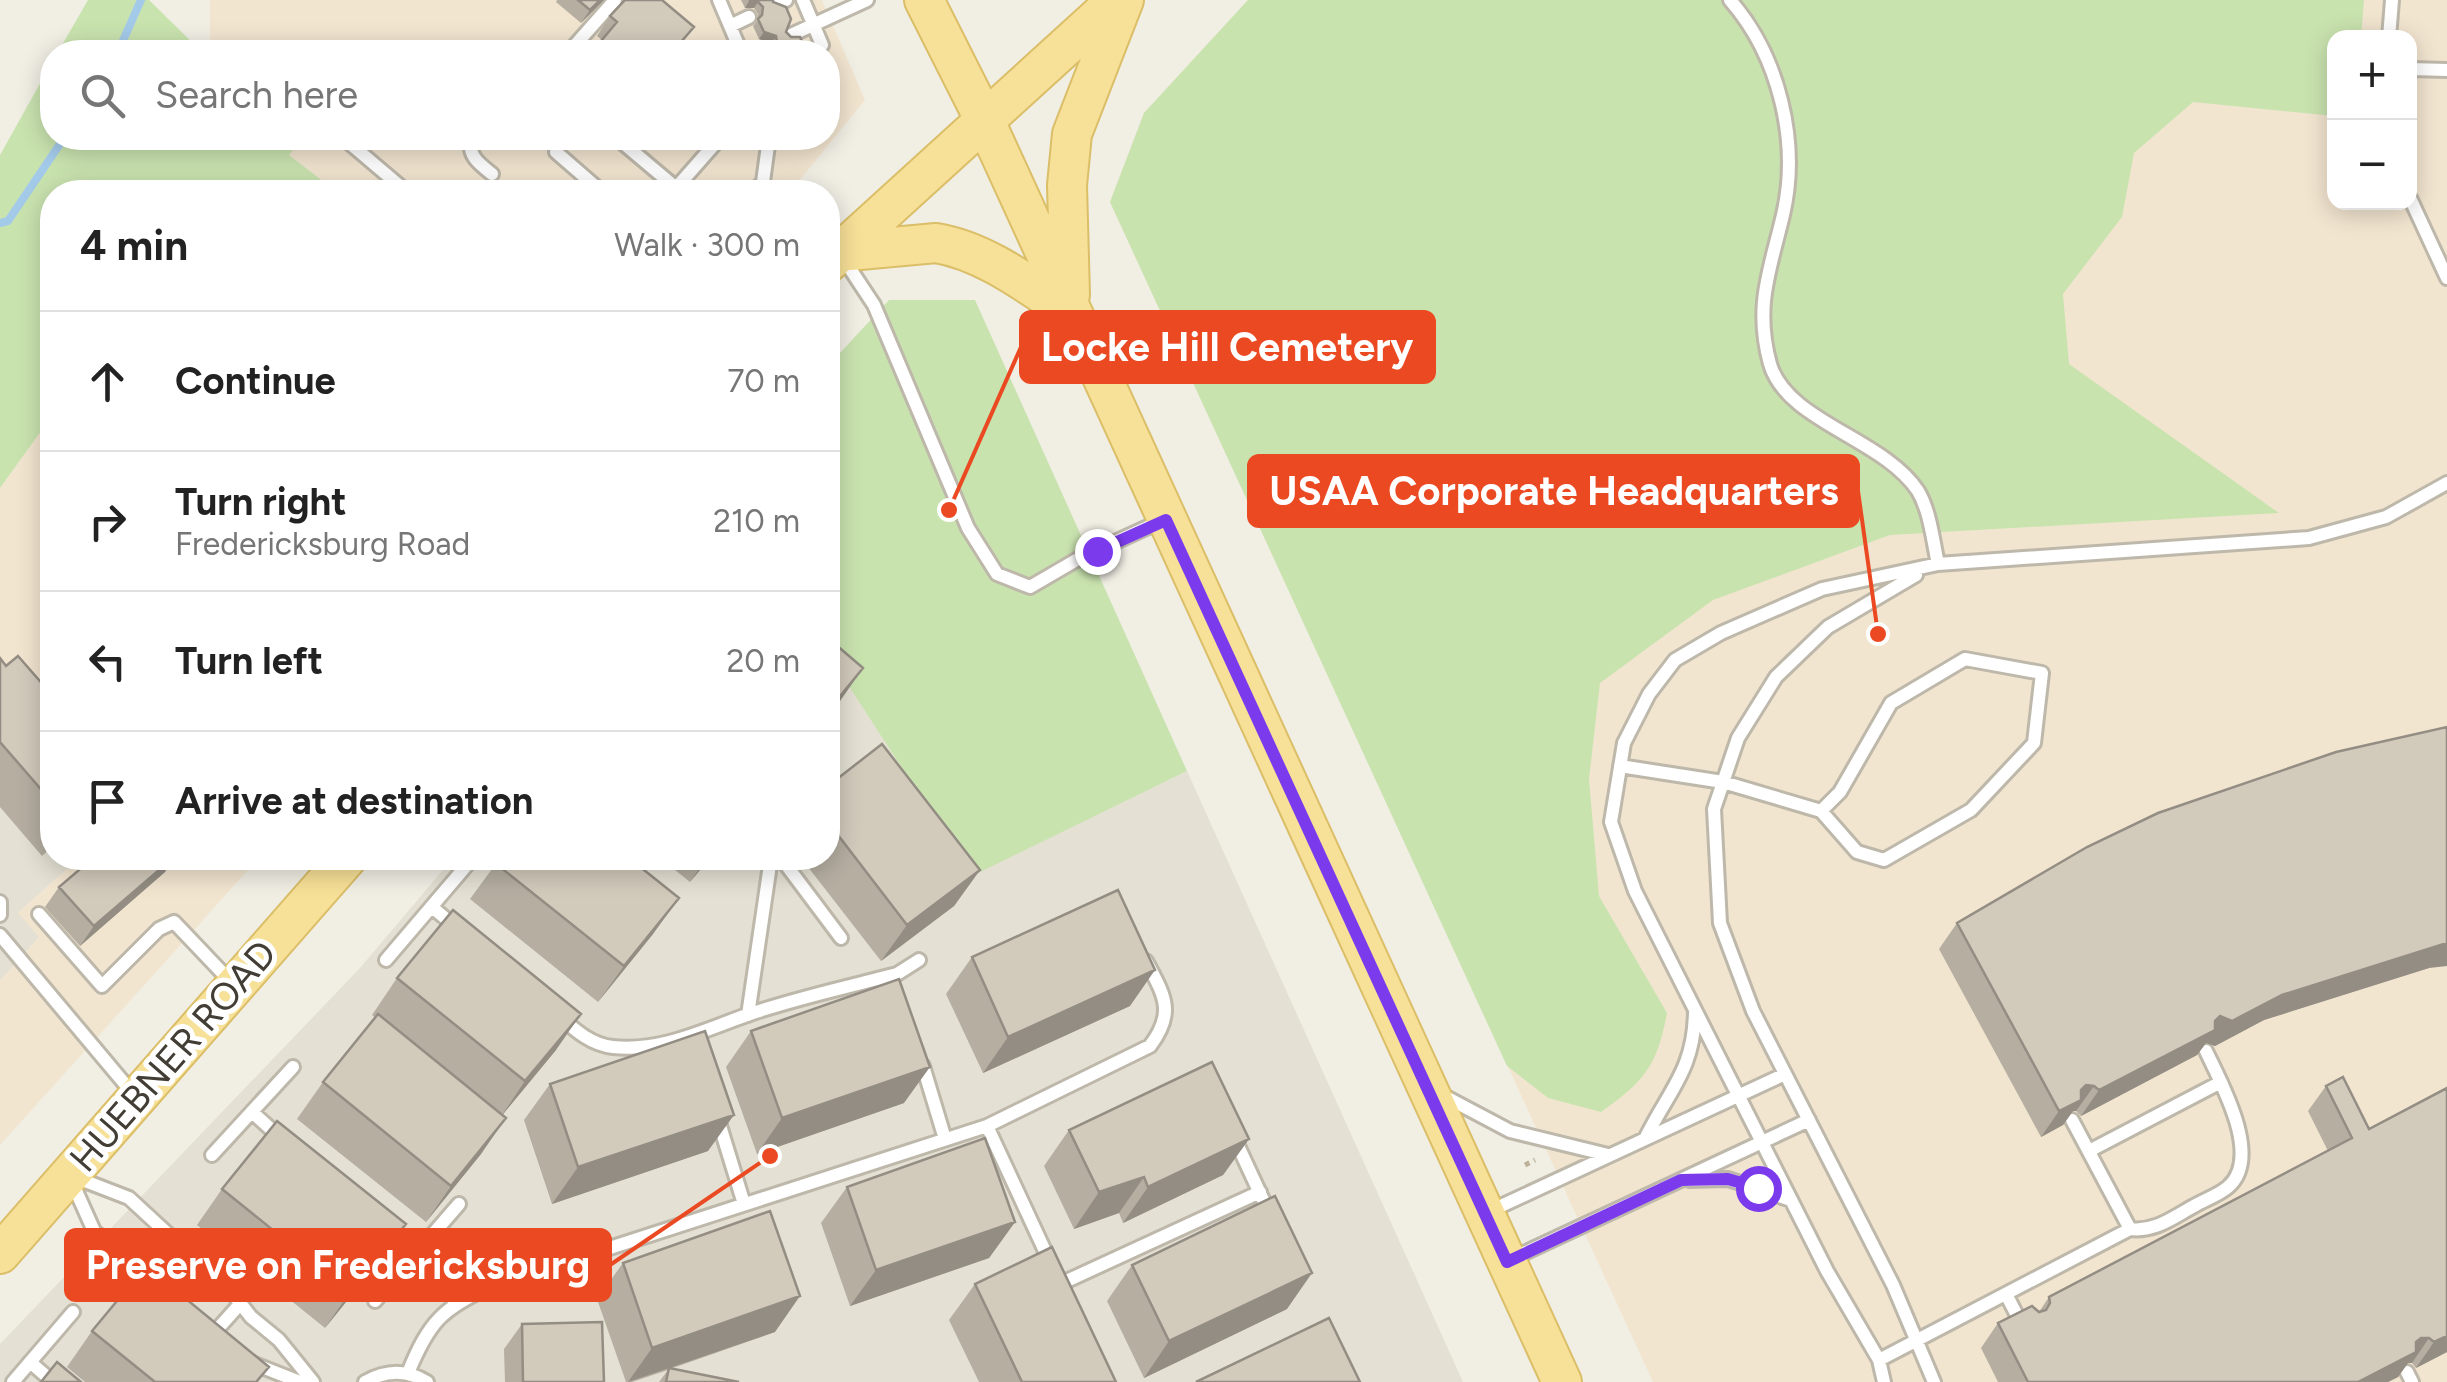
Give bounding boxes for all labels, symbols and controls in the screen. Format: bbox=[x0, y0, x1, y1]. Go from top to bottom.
map controls bbox=[2327, 30, 2417, 210]
button: + bbox=[2327, 30, 2417, 120]
search box bbox=[40, 40, 840, 150]
icon: search bbox=[75, 68, 130, 123]
text: Search here bbox=[155, 72, 358, 118]
button: − bbox=[2327, 120, 2417, 210]
text: 4 min bbox=[80, 220, 188, 271]
text: Walk · 300 m bbox=[614, 226, 800, 264]
callout: Locke Hill Cemetery bbox=[1021, 312, 1434, 382]
text: Locke Hill Cemetery bbox=[1041, 323, 1413, 371]
icon: ahead bbox=[80, 354, 135, 409]
text: Continue bbox=[175, 358, 336, 404]
text: 70 m bbox=[727, 362, 800, 400]
callout: USAA Corporate Headquarters bbox=[1249, 456, 1858, 526]
text: USAA Corporate Headquarters bbox=[1269, 467, 1839, 515]
text: Turn right bbox=[175, 479, 347, 525]
icon: right bbox=[80, 494, 135, 549]
text: 210 m bbox=[713, 502, 800, 540]
text: Fredericksburg Road bbox=[175, 525, 470, 563]
route end bbox=[1075, 529, 1121, 575]
icon: left bbox=[80, 634, 135, 689]
text: Turn left bbox=[175, 638, 323, 684]
text: 20 m bbox=[726, 642, 800, 680]
icon: arrive bbox=[80, 774, 135, 829]
text: Arrive at destination bbox=[175, 778, 533, 824]
street label: HUEBNER ROAD bbox=[60, 931, 286, 1181]
route start bbox=[1736, 1166, 1782, 1212]
callout: Preserve on Fredericksburg bbox=[66, 1230, 610, 1300]
text: Preserve on Fredericksburg bbox=[86, 1241, 590, 1289]

